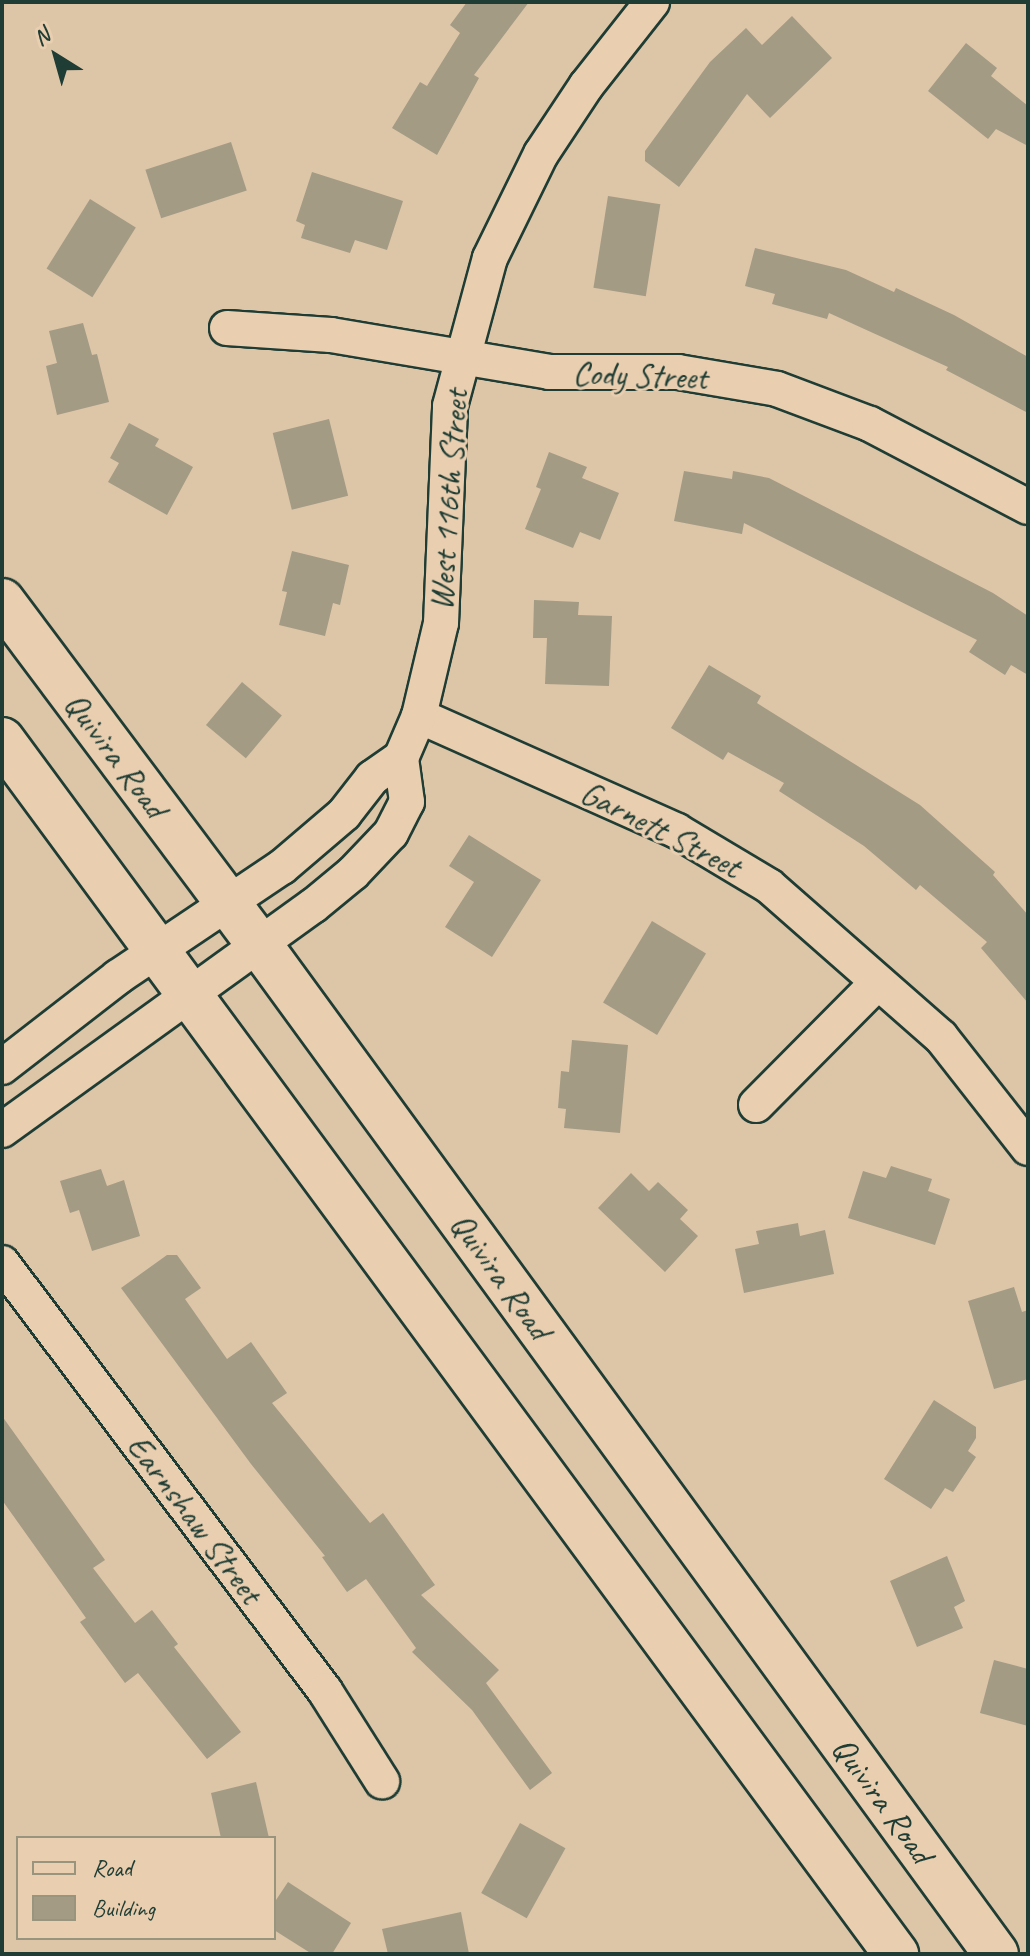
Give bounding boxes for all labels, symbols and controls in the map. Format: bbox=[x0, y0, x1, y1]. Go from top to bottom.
north arrow bbox=[16, 16, 96, 96]
text: N bbox=[28, 22, 55, 52]
street label: Cody Street bbox=[572, 352, 708, 398]
street label: West 116th Street bbox=[420, 388, 476, 612]
street label: Quivira Road bbox=[56, 684, 176, 826]
street label: Garnett Street bbox=[574, 771, 748, 887]
street label: Quivira Road bbox=[442, 1205, 560, 1347]
street label: Earnshaw Street bbox=[118, 1426, 272, 1612]
street label: Quivira Road bbox=[824, 1729, 942, 1871]
legend bbox=[16, 1836, 276, 1940]
text: Road bbox=[92, 1853, 132, 1883]
text: Building bbox=[92, 1893, 155, 1923]

